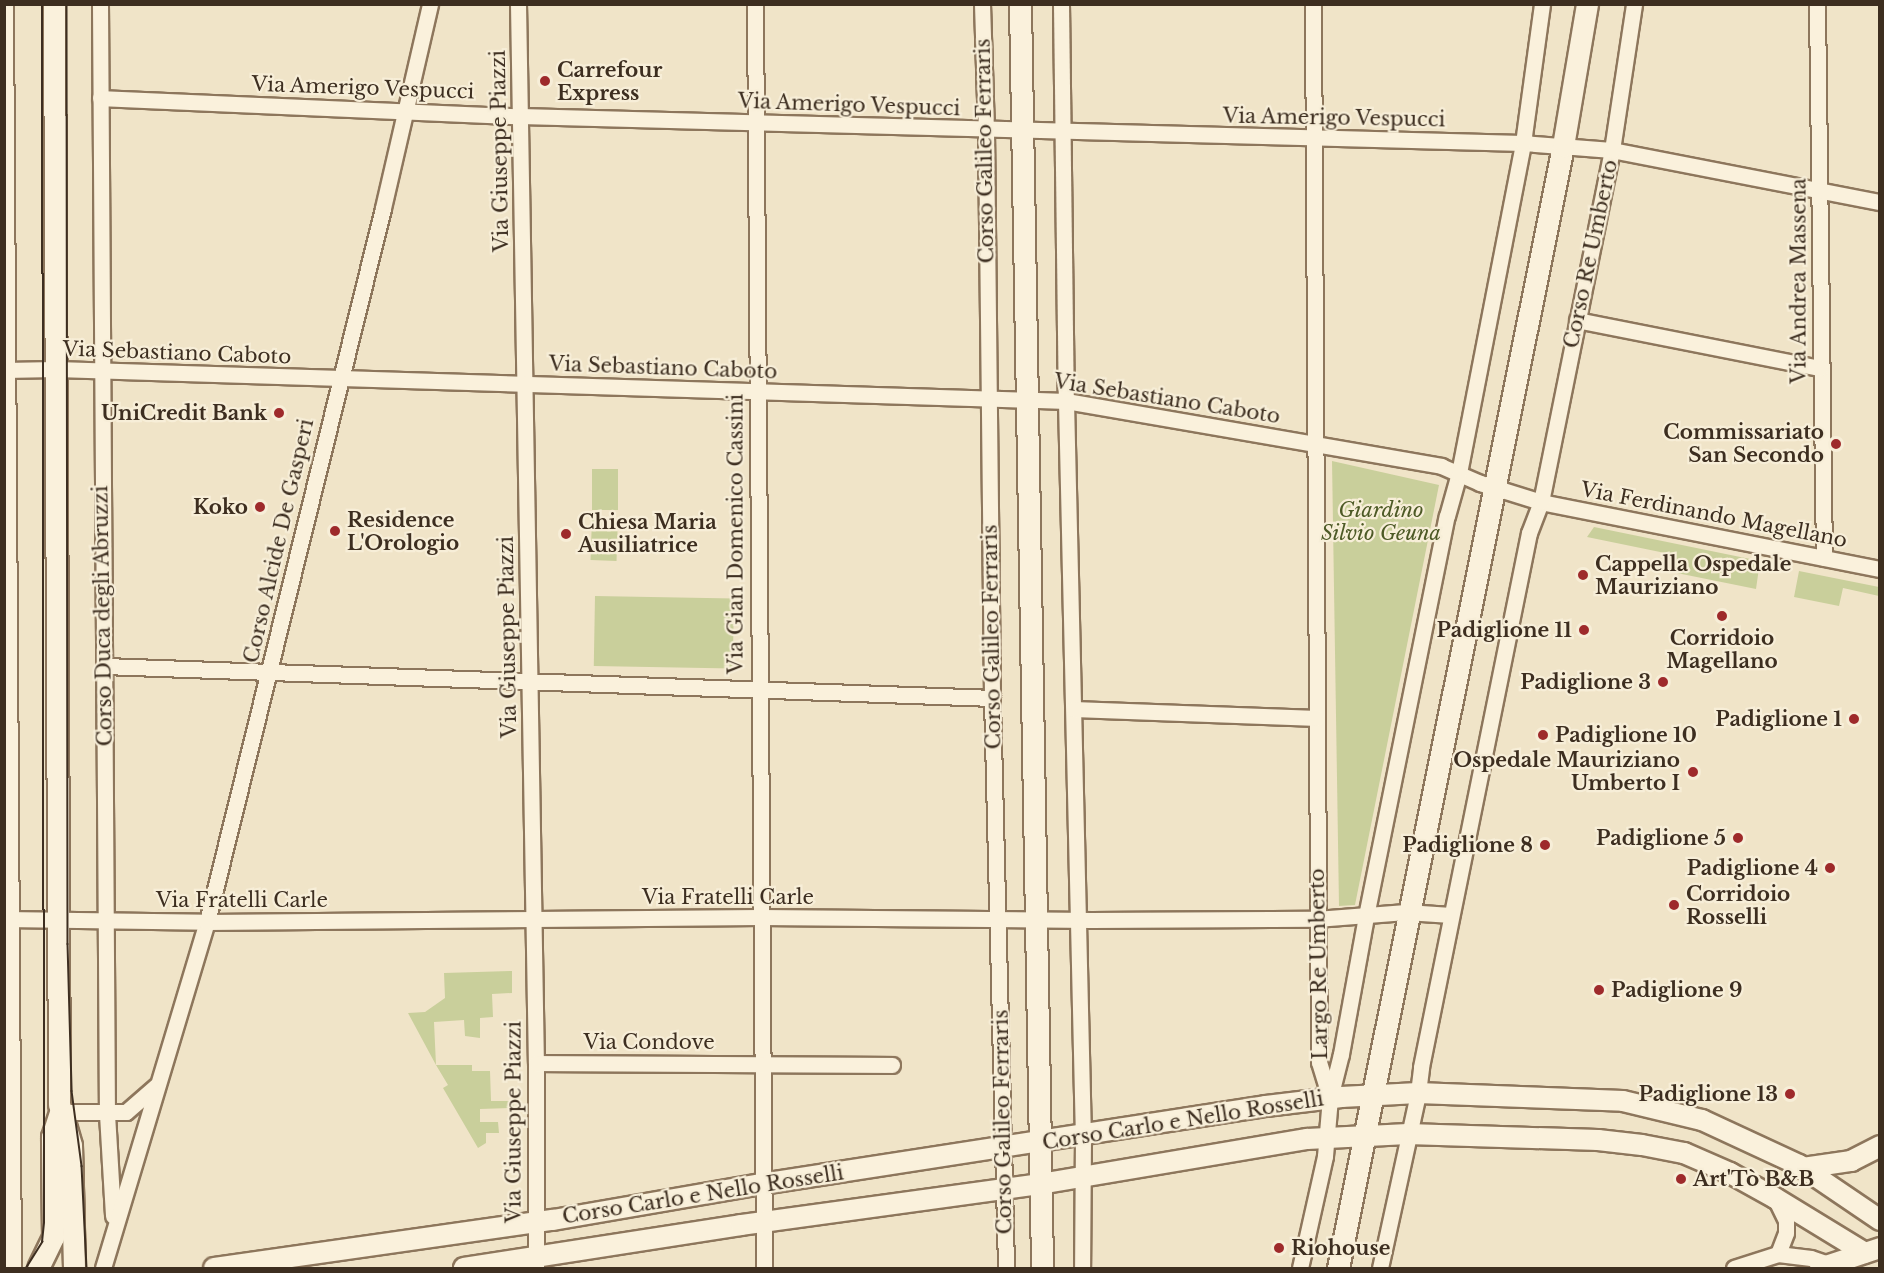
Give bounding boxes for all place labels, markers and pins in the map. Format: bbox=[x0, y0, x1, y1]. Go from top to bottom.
place label: Carrefour Express bbox=[557, 58, 662, 105]
marker: Carrefour Express bbox=[538, 74, 552, 88]
place label: UniCredit Bank bbox=[101, 401, 267, 425]
marker: UniCredit Bank bbox=[272, 406, 286, 420]
place label: Commissariato San Secondo bbox=[1663, 420, 1824, 467]
marker: Commissariato San Secondo bbox=[1829, 437, 1843, 451]
place label: Koko bbox=[193, 495, 248, 519]
marker: Koko bbox=[253, 500, 267, 514]
place label: Residence L'Orologio bbox=[347, 508, 459, 555]
place label: Chiesa Maria Ausiliatrice bbox=[578, 510, 717, 557]
marker: Residence L'Orologio bbox=[328, 524, 342, 538]
marker: Chiesa Maria Ausiliatrice bbox=[559, 527, 573, 541]
place label: Cappella Ospedale Mauriziano bbox=[1595, 552, 1791, 599]
marker: Cappella Ospedale Mauriziano bbox=[1576, 568, 1590, 582]
marker: Corridoio Magellano bbox=[1715, 609, 1729, 623]
place label: Padiglione 11 bbox=[1437, 618, 1572, 642]
marker: Padiglione 11 bbox=[1577, 623, 1591, 637]
place label: Corridoio Magellano bbox=[1666, 626, 1778, 673]
place label: Padiglione 3 bbox=[1520, 670, 1651, 694]
marker: Padiglione 3 bbox=[1656, 675, 1670, 689]
place label: Padiglione 1 bbox=[1715, 707, 1842, 731]
marker: Padiglione 1 bbox=[1847, 712, 1861, 726]
place label: Padiglione 10 bbox=[1555, 723, 1697, 747]
marker: Padiglione 10 bbox=[1536, 728, 1550, 742]
place label: Ospedale Mauriziano Umberto I bbox=[1453, 748, 1680, 795]
marker: Ospedale Mauriziano Umberto I bbox=[1684, 763, 1702, 781]
place label: Padiglione 5 bbox=[1596, 826, 1726, 850]
marker: Padiglione 5 bbox=[1731, 831, 1745, 845]
place label: Padiglione 8 bbox=[1402, 833, 1533, 857]
marker: Padiglione 8 bbox=[1538, 838, 1552, 852]
place label: Padiglione 4 bbox=[1687, 856, 1818, 880]
marker: Padiglione 4 bbox=[1823, 861, 1837, 875]
place label: Corridoio Rosselli bbox=[1686, 882, 1790, 929]
marker: Corridoio Rosselli bbox=[1667, 898, 1681, 912]
place label: Padiglione 9 bbox=[1611, 978, 1742, 1002]
marker: Padiglione 9 bbox=[1592, 983, 1606, 997]
place label: Padiglione 13 bbox=[1639, 1082, 1778, 1106]
marker: Padiglione 13 bbox=[1783, 1087, 1797, 1101]
place label: Art'Tò B&B bbox=[1693, 1167, 1814, 1191]
marker: Art'Tò B&B bbox=[1674, 1172, 1688, 1186]
place label: Riohouse bbox=[1291, 1236, 1390, 1260]
marker: Riohouse bbox=[1272, 1241, 1286, 1255]

